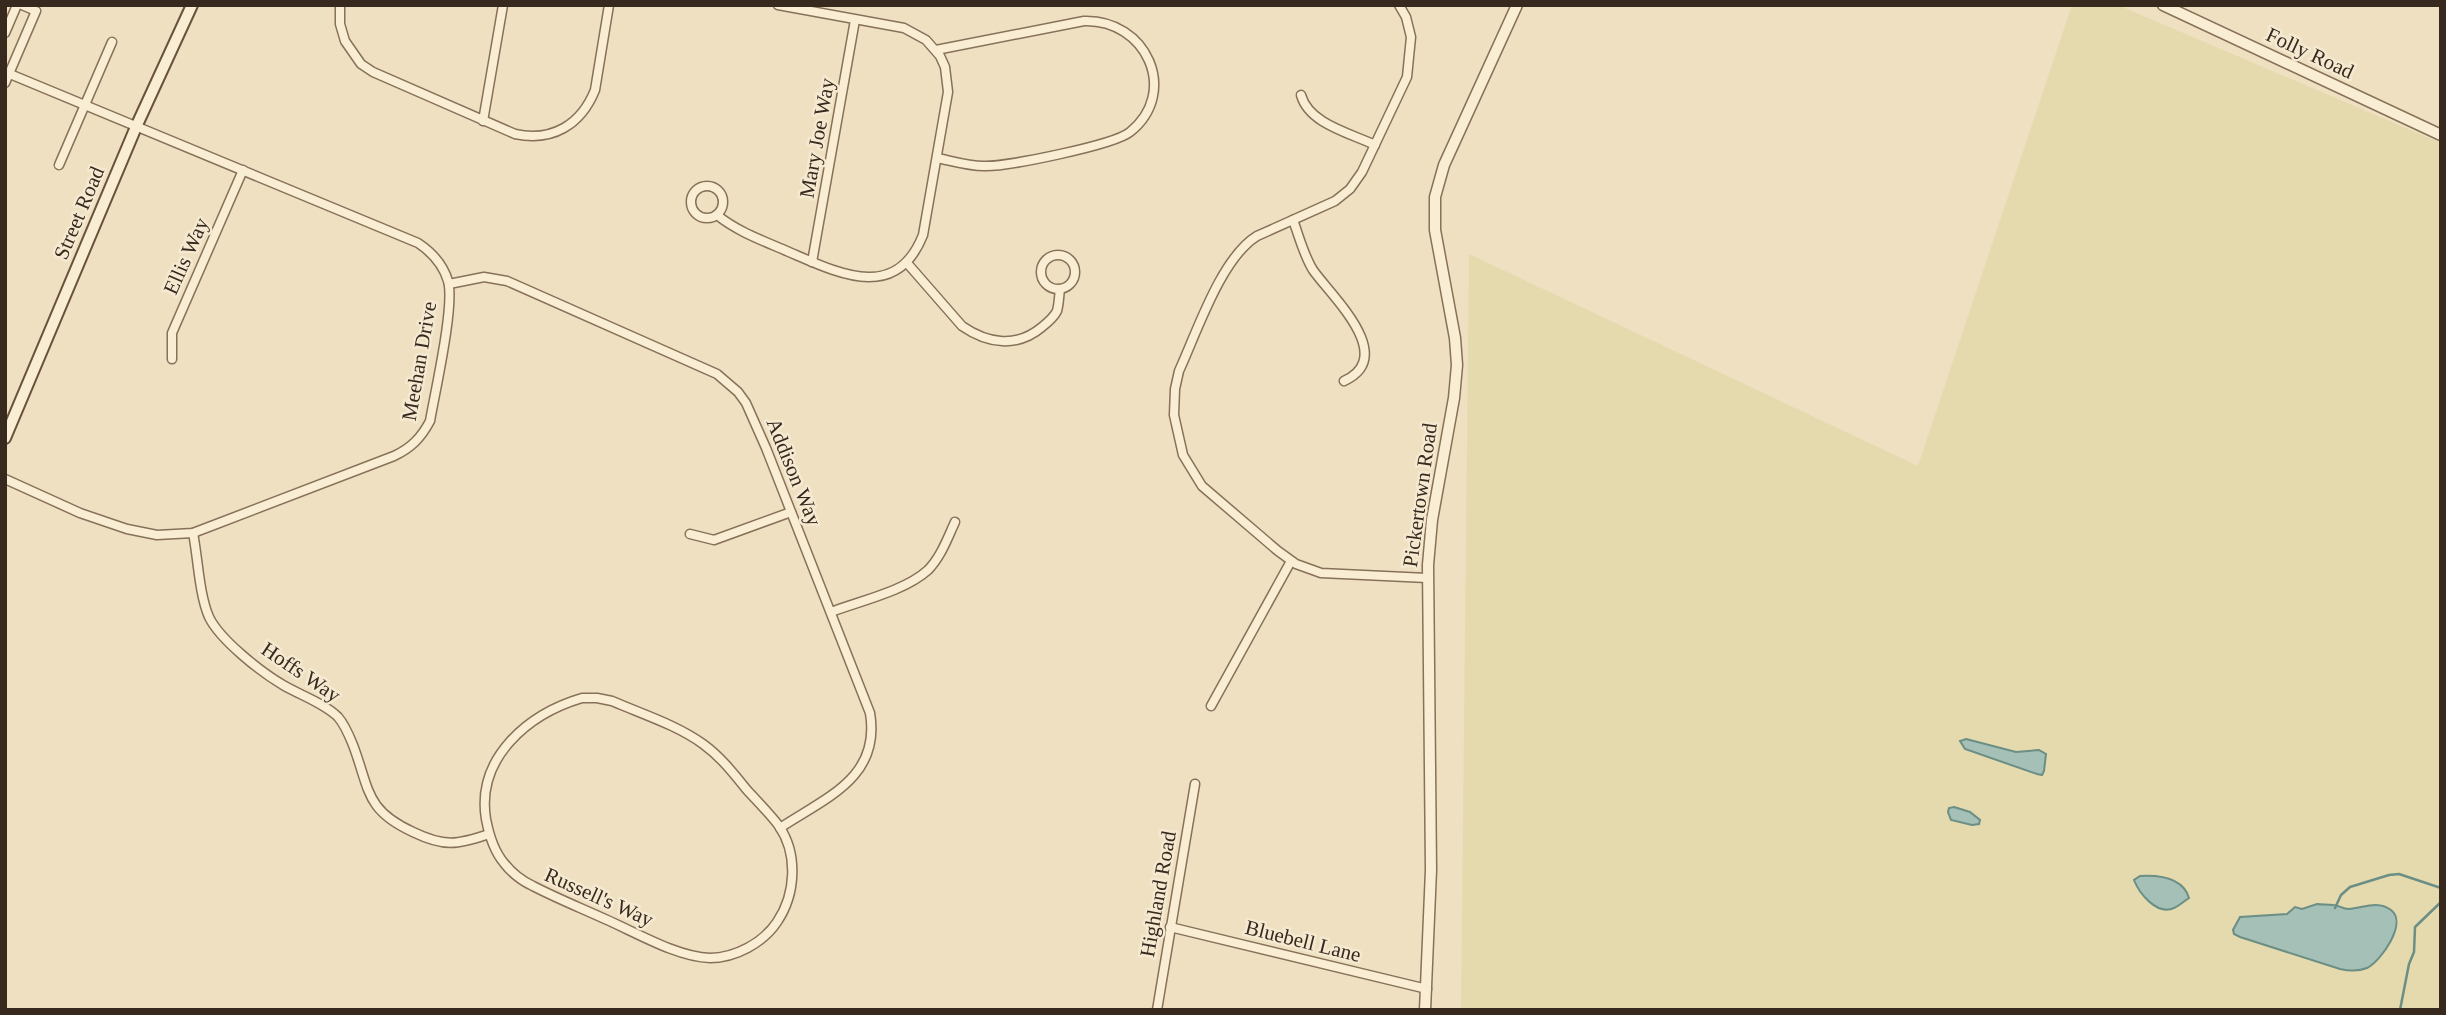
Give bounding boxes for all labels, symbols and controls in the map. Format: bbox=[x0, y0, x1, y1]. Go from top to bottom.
street label: Folly Road bbox=[2262, 22, 2358, 84]
street label: Mary Joe Way bbox=[795, 76, 839, 200]
street label: Street Road bbox=[49, 162, 109, 263]
street label: Ellis Way bbox=[158, 214, 214, 298]
street label: Meehan Drive bbox=[397, 299, 441, 423]
street label: Addison Way bbox=[762, 415, 827, 530]
street label: Pickertown Road bbox=[1398, 421, 1442, 569]
street label: Hoffs Way bbox=[257, 637, 346, 707]
street label: Highland Road bbox=[1135, 829, 1181, 959]
street label: Russell's Way bbox=[541, 862, 658, 932]
street label: Bluebell Lane bbox=[1243, 915, 1363, 967]

